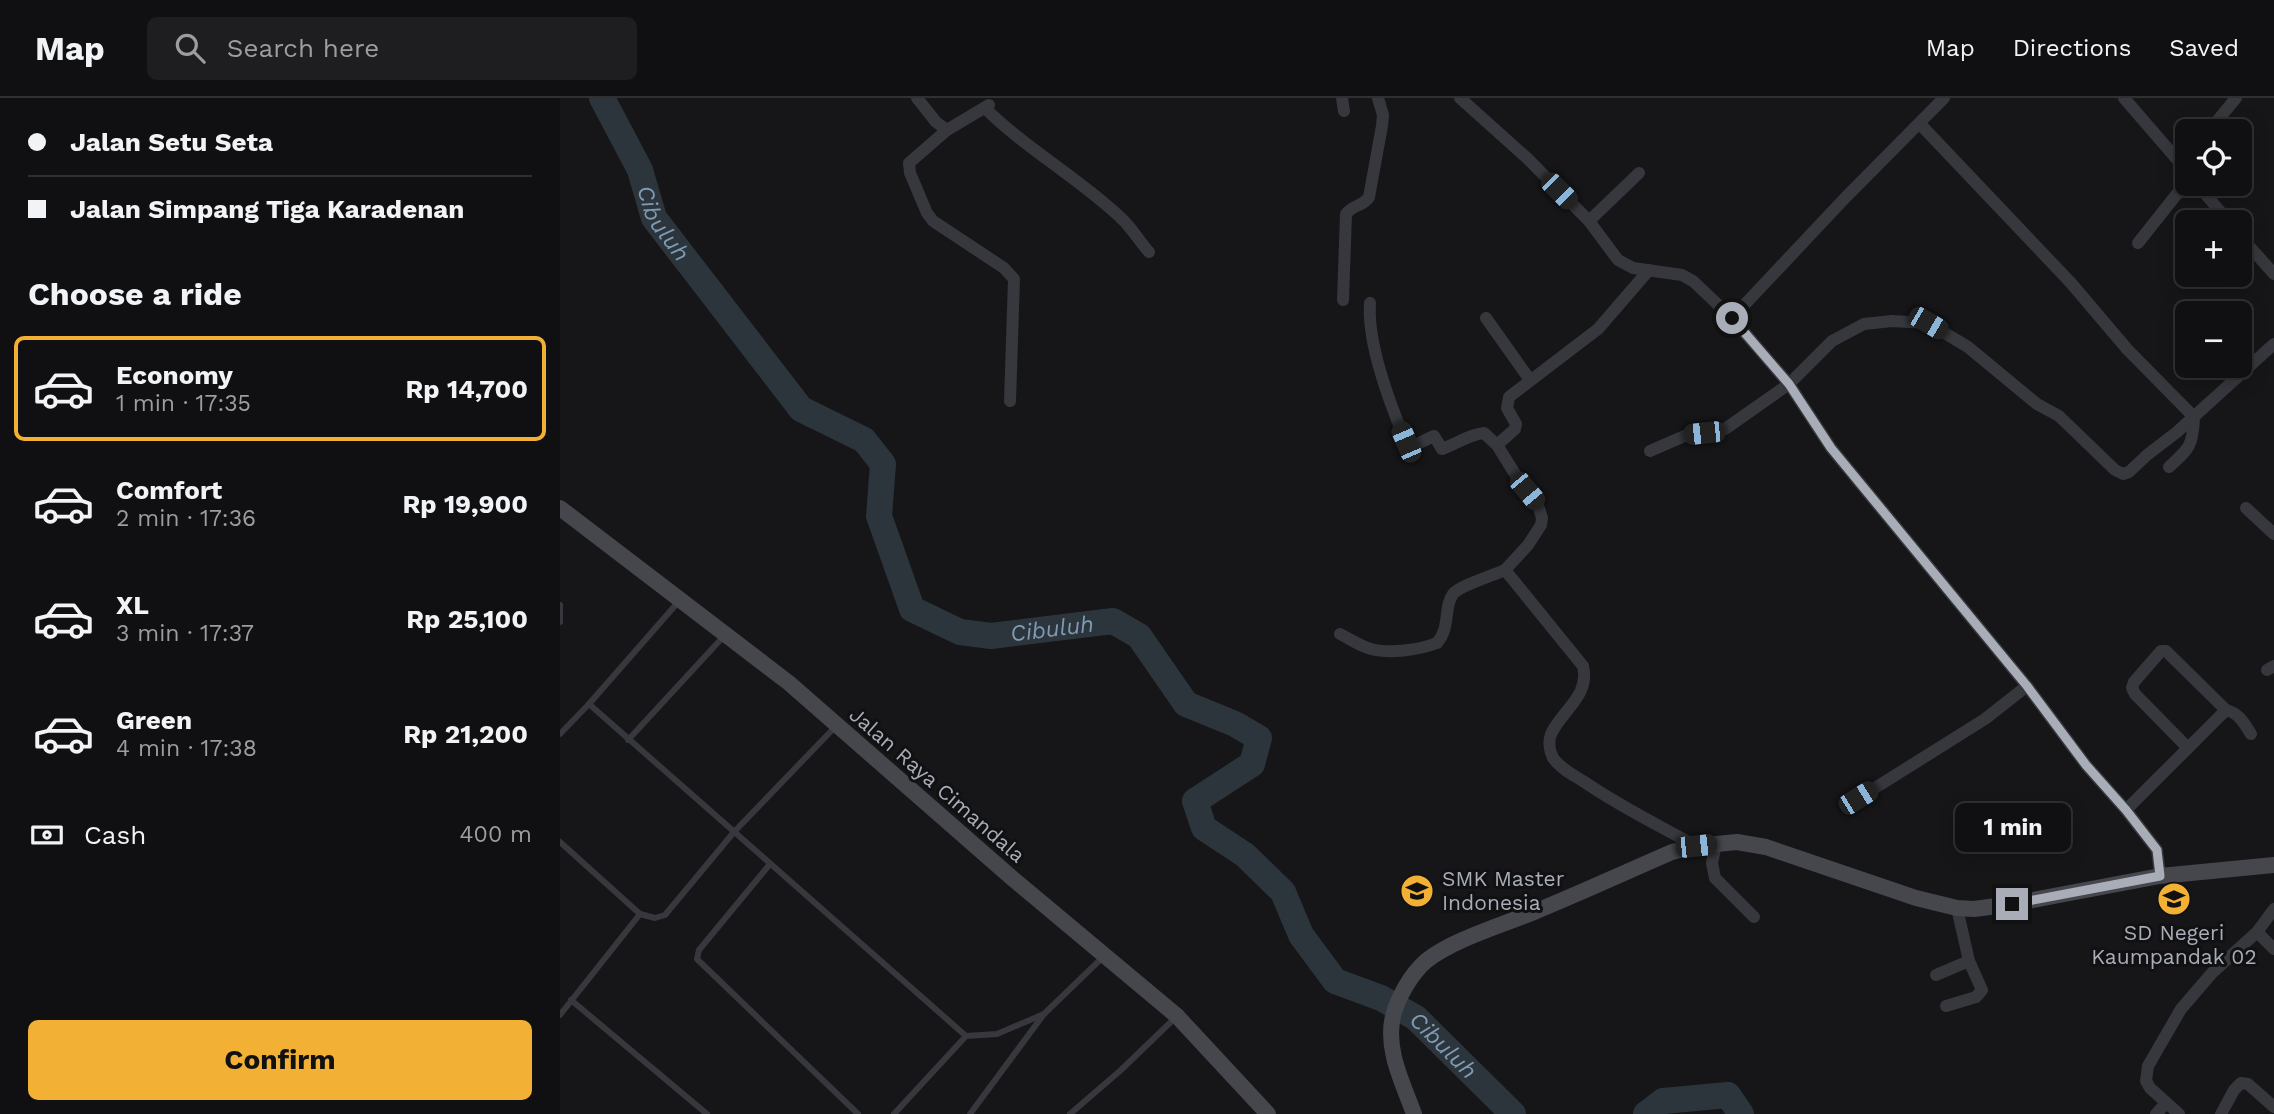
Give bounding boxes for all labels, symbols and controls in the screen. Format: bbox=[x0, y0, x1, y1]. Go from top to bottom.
search box bbox=[147, 17, 637, 80]
text: Map bbox=[35, 29, 105, 68]
icon: search bbox=[171, 29, 209, 67]
text: Search here bbox=[227, 33, 379, 63]
text: Map bbox=[1926, 34, 1975, 62]
text: Directions bbox=[2013, 34, 2131, 62]
text: Saved bbox=[2169, 34, 2239, 62]
map controls bbox=[2175, 119, 2252, 378]
button: locate bbox=[2175, 119, 2252, 196]
text: Jalan Setu Seta bbox=[70, 127, 273, 157]
car bbox=[1537, 169, 1582, 213]
water label: Cibuluh bbox=[631, 182, 695, 267]
text: Jalan Simpang Tiga Karadenan bbox=[70, 194, 464, 224]
button: + bbox=[2175, 210, 2252, 287]
text: Choose a ride bbox=[28, 275, 242, 313]
button: − bbox=[2175, 301, 2252, 378]
route start bbox=[1716, 302, 1748, 334]
car bbox=[1905, 303, 1952, 343]
icon: car bbox=[32, 357, 95, 420]
text: Economy bbox=[116, 360, 233, 390]
text: Rp 14,700 bbox=[405, 374, 528, 404]
text: 1 min · 17:35 bbox=[116, 390, 251, 417]
car bbox=[1389, 419, 1424, 465]
car bbox=[1683, 420, 1726, 446]
car bbox=[1506, 468, 1549, 514]
icon: car bbox=[32, 472, 95, 535]
text: Comfort bbox=[116, 475, 222, 505]
text: Rp 19,900 bbox=[402, 489, 528, 519]
text: 2 min · 17:36 bbox=[116, 505, 256, 532]
icon: car bbox=[32, 587, 95, 650]
text: XL bbox=[116, 590, 149, 620]
text: Rp 25,100 bbox=[406, 604, 528, 634]
water label: Cibuluh bbox=[1009, 610, 1095, 648]
text: 3 min · 17:37 bbox=[116, 620, 254, 647]
icon: car bbox=[32, 702, 95, 765]
street label: Jalan Raya Cimandala bbox=[844, 702, 1030, 868]
text: Green bbox=[116, 705, 192, 735]
text: Rp 21,200 bbox=[403, 719, 528, 749]
text: 4 min · 17:38 bbox=[116, 735, 257, 762]
car bbox=[1835, 778, 1882, 818]
callout: 1 min bbox=[1954, 802, 2070, 852]
text: 1 min bbox=[1983, 814, 2043, 841]
icon: cash bbox=[28, 816, 66, 854]
text: Cash bbox=[84, 820, 146, 850]
text: 400 m bbox=[460, 821, 532, 848]
car bbox=[1675, 833, 1718, 859]
place label: SMK Master Indonesia bbox=[1442, 866, 1565, 915]
school or university icon: SMK Master Indonesia bbox=[1398, 872, 1436, 910]
school or university icon: SD Negeri Kaumpandak 02 bbox=[2155, 880, 2193, 918]
route end bbox=[1996, 888, 2028, 920]
place label: SD Negeri Kaumpandak 02 bbox=[2091, 920, 2257, 969]
water label: Cibuluh bbox=[1404, 1006, 1482, 1085]
button: Confirm bbox=[28, 1020, 532, 1100]

